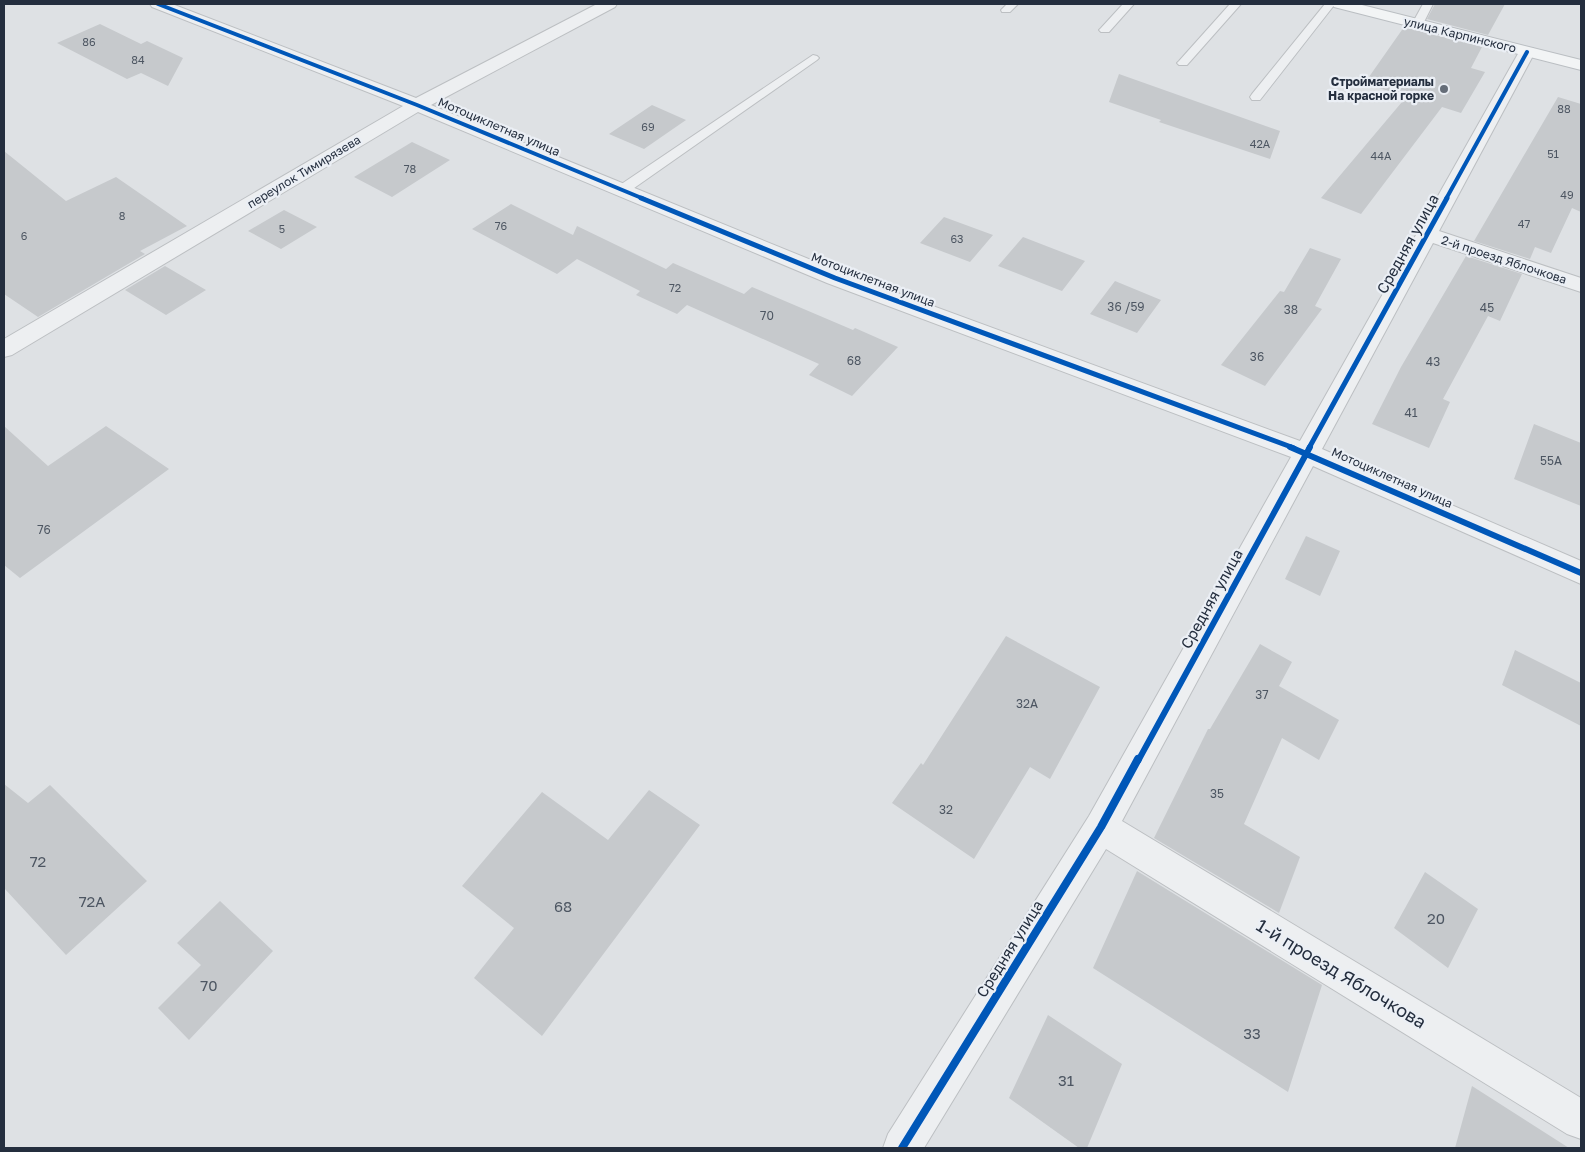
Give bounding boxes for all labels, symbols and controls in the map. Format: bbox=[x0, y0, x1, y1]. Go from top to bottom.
street label: улица Карпинского bbox=[1402, 13, 1518, 56]
house number: 86 bbox=[82, 35, 96, 48]
house number: 84 bbox=[131, 53, 145, 66]
place label: Стройматериалы На красной горке bbox=[1328, 74, 1434, 103]
marker: Стройматериалы На красной горке bbox=[1438, 83, 1450, 95]
street label: Мотоциклетная улица bbox=[436, 94, 562, 159]
house number: 88 bbox=[1557, 102, 1571, 115]
house number: 69 bbox=[641, 120, 655, 133]
street label: переулок Тимирязева bbox=[244, 132, 363, 211]
house number: 42А bbox=[1250, 137, 1271, 150]
house number: 51 bbox=[1547, 147, 1559, 160]
house number: 44А bbox=[1371, 149, 1392, 162]
house number: 78 bbox=[404, 162, 417, 175]
house number: 49 bbox=[1560, 188, 1574, 201]
street label: Средняя улица bbox=[1372, 191, 1442, 296]
house number: 8 bbox=[119, 209, 126, 222]
house number: 47 bbox=[1518, 217, 1530, 230]
house number: 76 bbox=[495, 219, 508, 232]
house number: 5 bbox=[279, 222, 285, 235]
house number: 6 bbox=[21, 229, 28, 242]
house number: 63 bbox=[950, 232, 964, 245]
street label: 2-й проезд Яблочкова bbox=[1440, 232, 1569, 287]
street label: Мотоциклетная улица bbox=[809, 249, 937, 310]
house number: 72 bbox=[669, 281, 681, 294]
house number: 36 /59 bbox=[1107, 299, 1145, 314]
house number: 45 bbox=[1480, 300, 1494, 315]
house number: 38 bbox=[1284, 302, 1298, 317]
house number: 70 bbox=[760, 308, 774, 323]
house number: 36 bbox=[1250, 349, 1264, 364]
house number: 68 bbox=[847, 353, 861, 368]
house number: 43 bbox=[1426, 354, 1440, 369]
house number: 41 bbox=[1404, 405, 1418, 420]
street label: Мотоциклетная улица bbox=[1329, 444, 1455, 511]
house number: 55А bbox=[1540, 453, 1562, 468]
house number: 76 bbox=[37, 522, 51, 537]
street label: Средняя улица bbox=[1176, 546, 1246, 651]
house number: 37 bbox=[1255, 687, 1269, 702]
house number: 32А bbox=[1016, 696, 1038, 711]
house number: 35 bbox=[1210, 786, 1224, 801]
house number: 32 bbox=[939, 802, 953, 817]
house number: 72 bbox=[30, 852, 46, 870]
house number: 72А bbox=[79, 892, 105, 910]
house number: 68 bbox=[554, 897, 572, 915]
street label: Средняя улица bbox=[972, 897, 1046, 1000]
house number: 20 bbox=[1427, 909, 1445, 927]
street label: 1-й проезд Яблочкова bbox=[1253, 914, 1430, 1033]
house number: 70 bbox=[200, 976, 218, 994]
house number: 33 bbox=[1243, 1024, 1261, 1042]
house number: 31 bbox=[1058, 1071, 1074, 1089]

